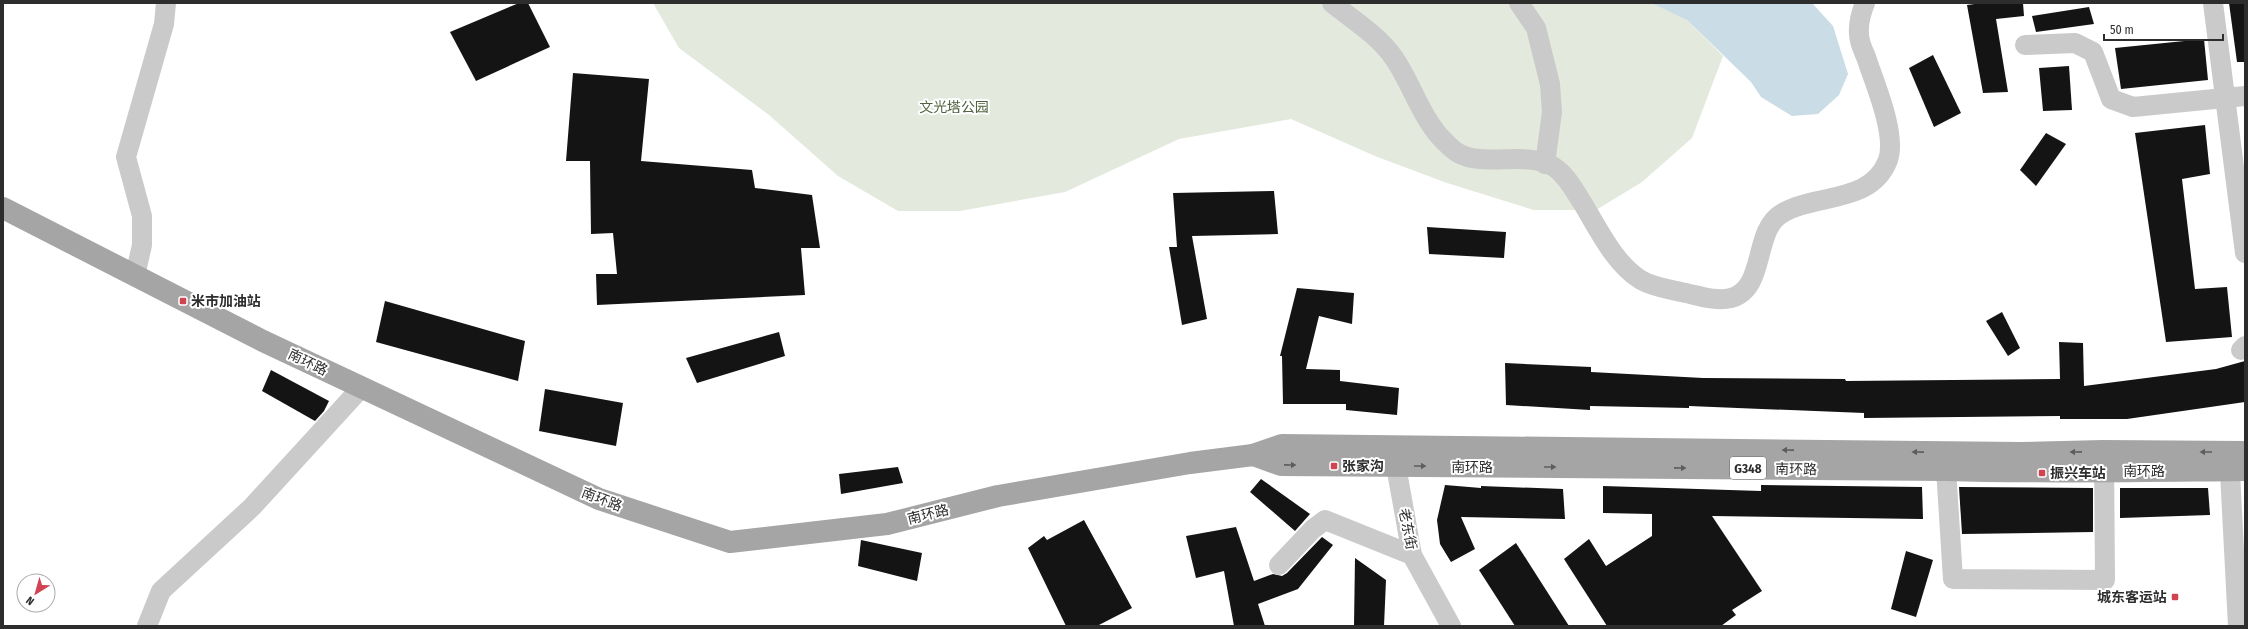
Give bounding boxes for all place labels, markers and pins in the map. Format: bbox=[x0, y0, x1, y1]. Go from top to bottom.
place label: 米市加油站 bbox=[191, 293, 261, 310]
marker: 米市加油站 bbox=[178, 296, 188, 306]
place label: 张家沟 bbox=[1342, 458, 1384, 475]
marker: 张家沟 bbox=[1329, 461, 1339, 471]
place label: 振兴车站 bbox=[2050, 465, 2106, 482]
marker: 振兴车站 bbox=[2037, 468, 2047, 478]
place label: 城东客运站 bbox=[2097, 589, 2167, 606]
marker: 城东客运站 bbox=[2170, 592, 2180, 602]

